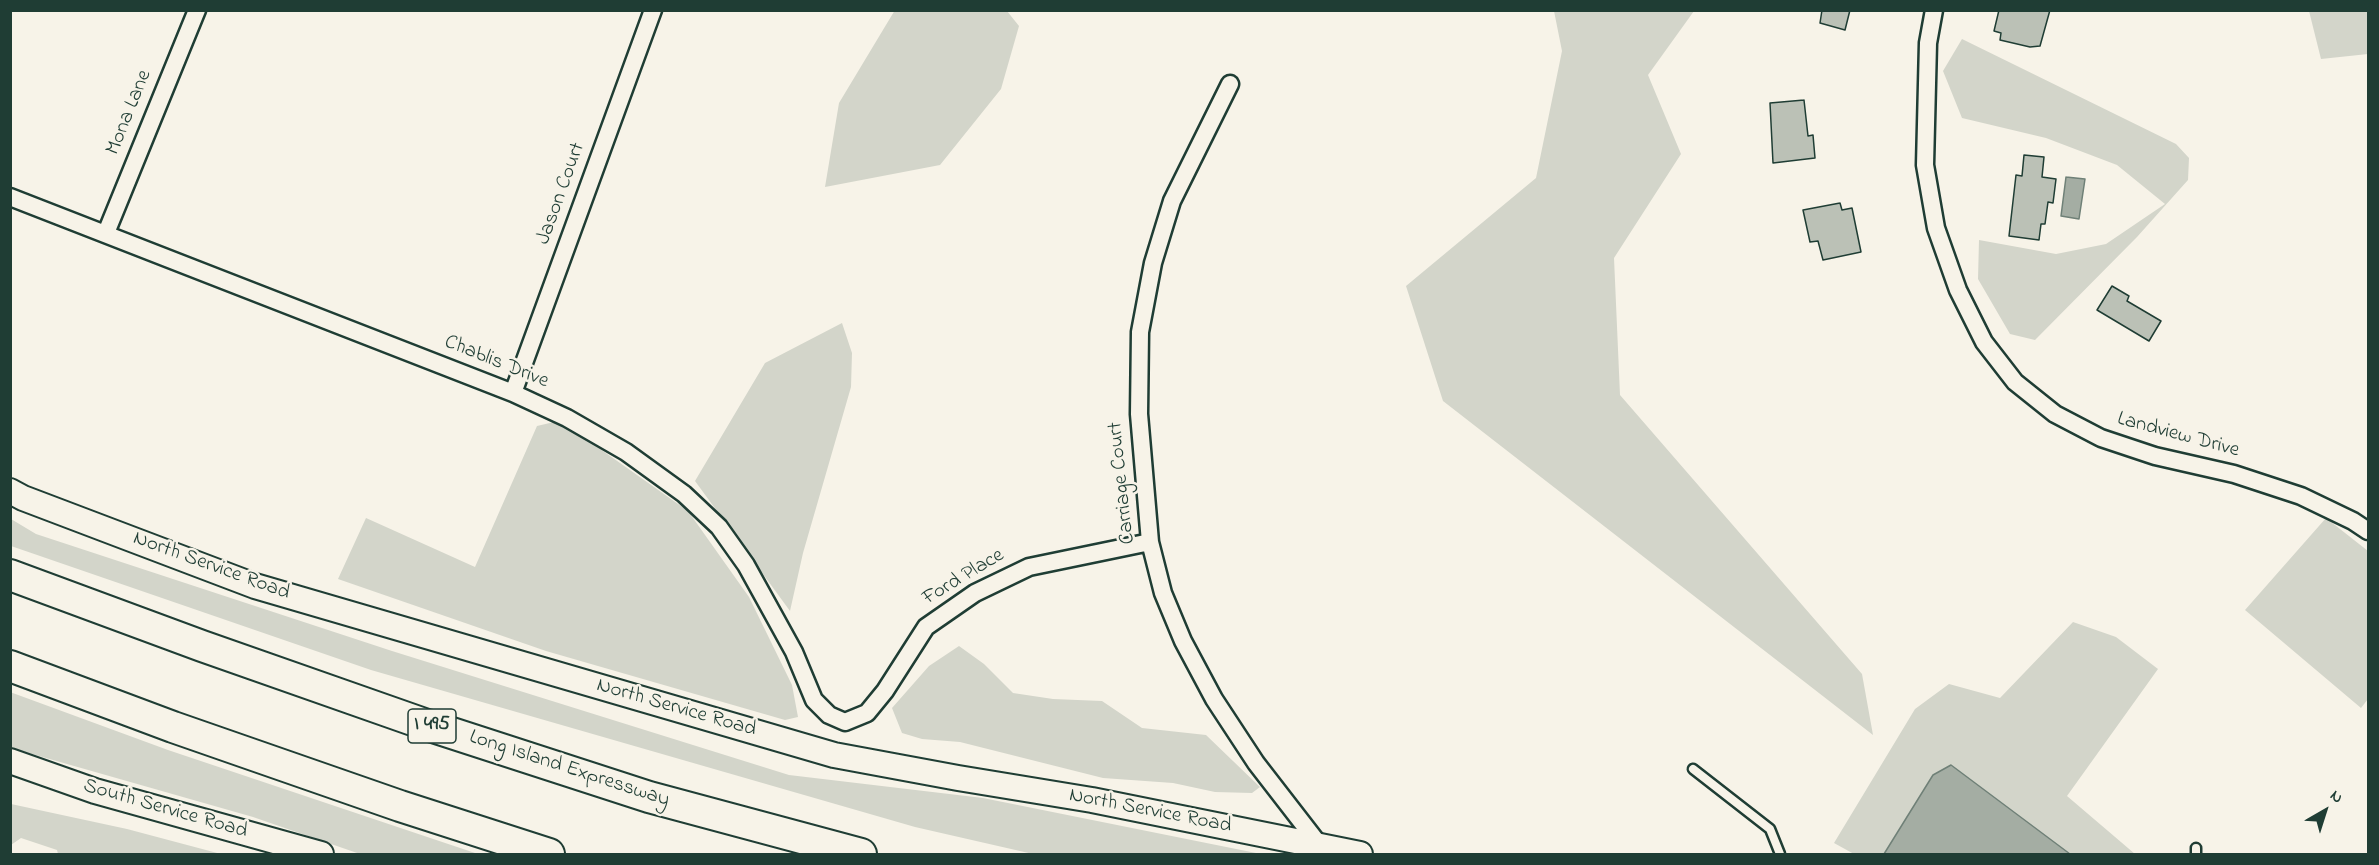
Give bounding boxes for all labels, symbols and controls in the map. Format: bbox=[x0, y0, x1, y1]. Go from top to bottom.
street label: Mona Lane bbox=[102, 67, 158, 159]
street label: Jason Court bbox=[532, 140, 592, 248]
street label: Chablis Drive bbox=[440, 331, 552, 395]
street label: Landview Drive bbox=[2114, 408, 2242, 464]
street label: Carriage Court bbox=[1104, 420, 1142, 546]
street label: North Service Road bbox=[129, 527, 293, 607]
street label: Ford Place bbox=[919, 544, 1009, 612]
street label: North Service Road bbox=[593, 674, 759, 744]
road number: I 495 bbox=[408, 709, 456, 743]
street label: Long Island Expressway bbox=[466, 726, 672, 814]
street label: South Service Road bbox=[80, 775, 250, 845]
north arrow bbox=[2295, 781, 2355, 841]
street label: North Service Road bbox=[1067, 784, 1233, 840]
text: N bbox=[2325, 784, 2348, 810]

